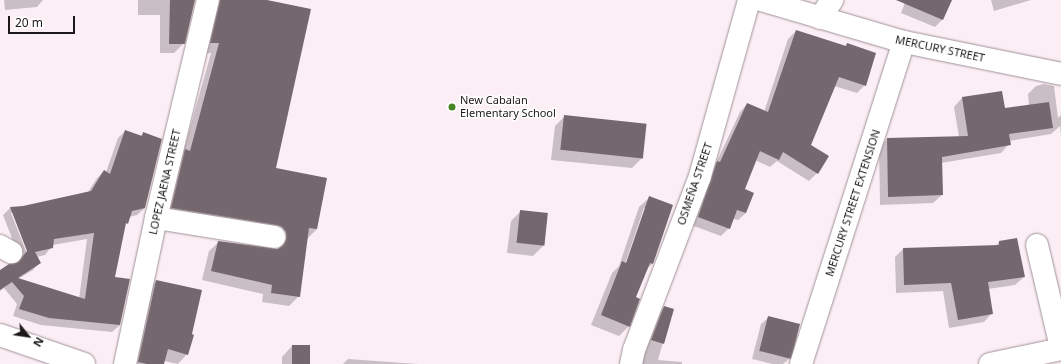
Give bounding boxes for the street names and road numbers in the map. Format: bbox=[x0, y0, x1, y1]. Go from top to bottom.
street label: MERCURY STREET bbox=[894, 33, 986, 65]
street label: LOPEZ JAENA STREET bbox=[146, 128, 184, 236]
street label: MERCURY STREET EXTENSION bbox=[823, 128, 883, 278]
street label: OSMEÑA STREET bbox=[675, 141, 715, 227]

